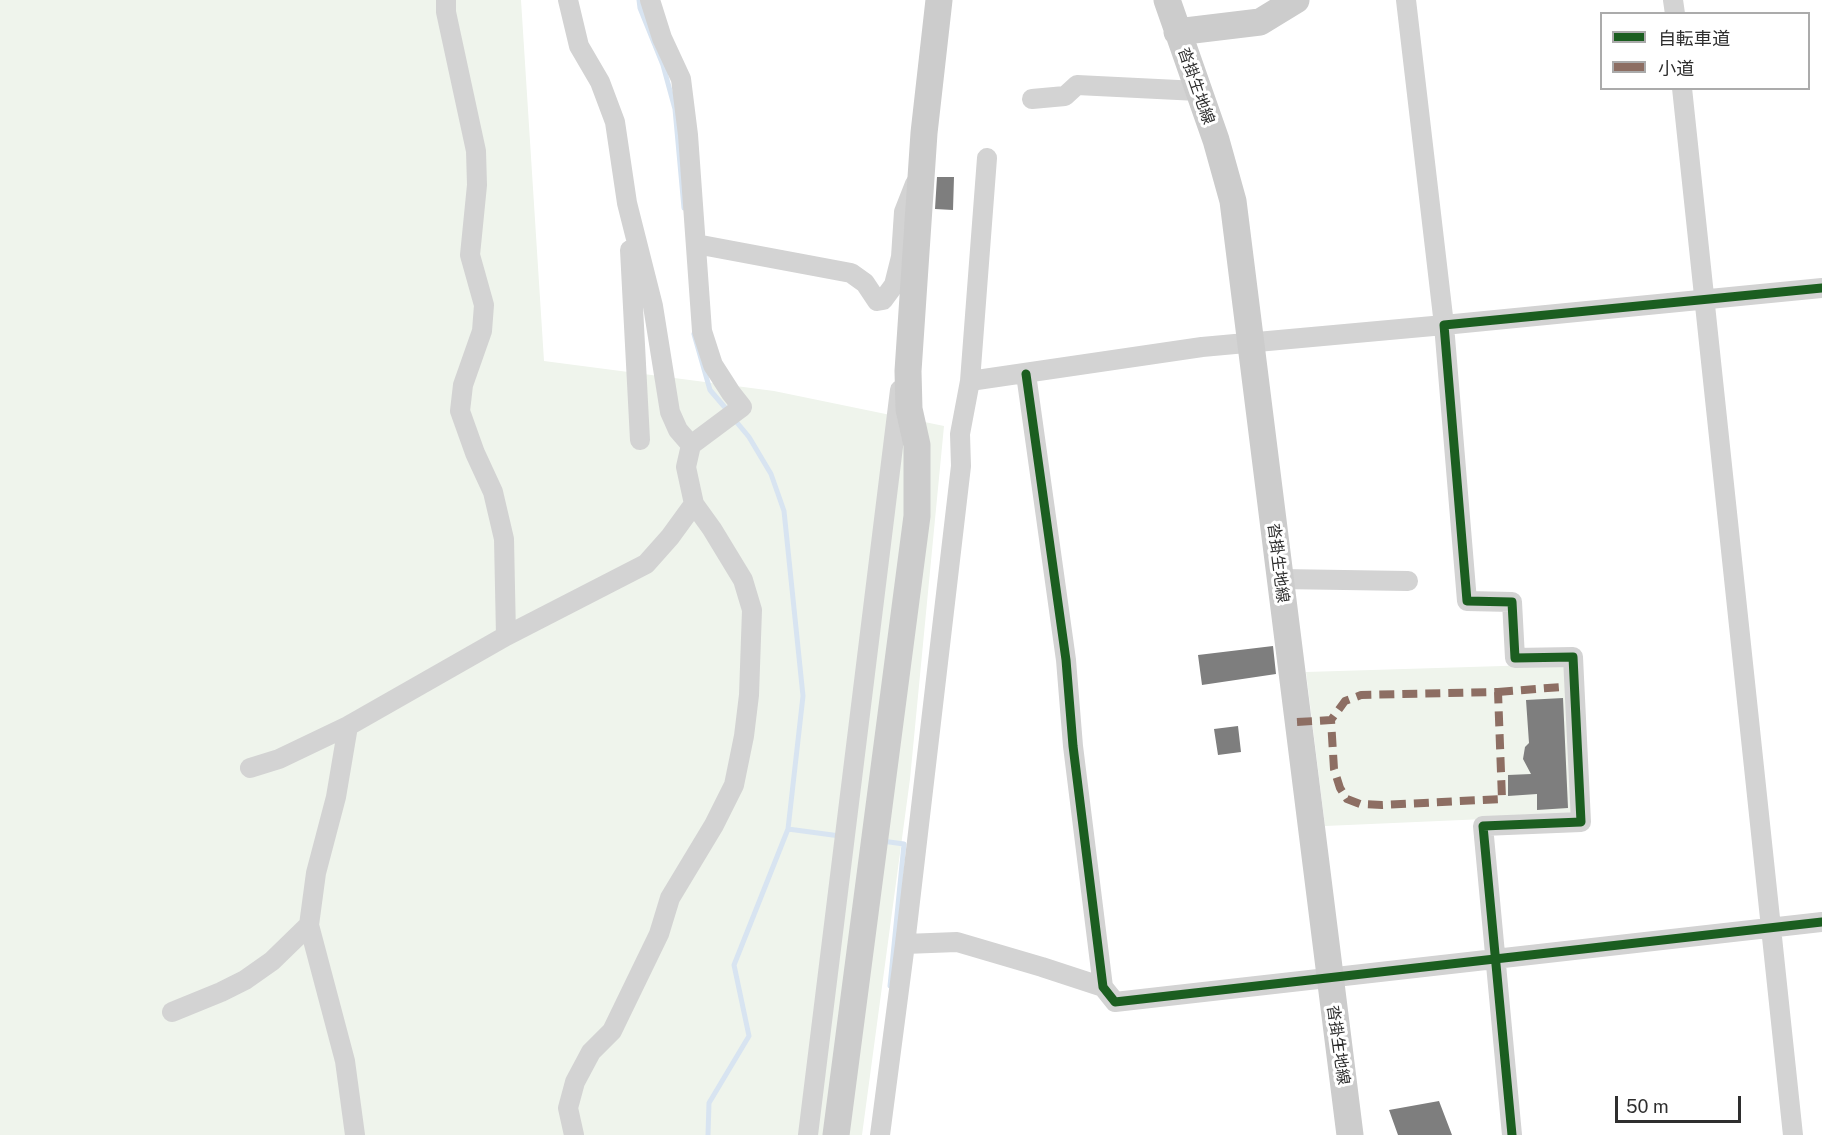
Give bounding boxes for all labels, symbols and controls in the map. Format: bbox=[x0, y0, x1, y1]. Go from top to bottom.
legend bbox=[1600, 12, 1810, 90]
text: 自転車道 bbox=[1658, 28, 1730, 49]
street label: 沓掛生地線 bbox=[1174, 45, 1218, 127]
text: 小道 bbox=[1658, 58, 1694, 79]
street label: 沓掛生地線 bbox=[1264, 522, 1292, 604]
street label: 沓掛生地線 bbox=[1323, 1004, 1353, 1086]
scale bar bbox=[1618, 1084, 1744, 1122]
text: 50 m bbox=[1626, 1096, 1669, 1117]

